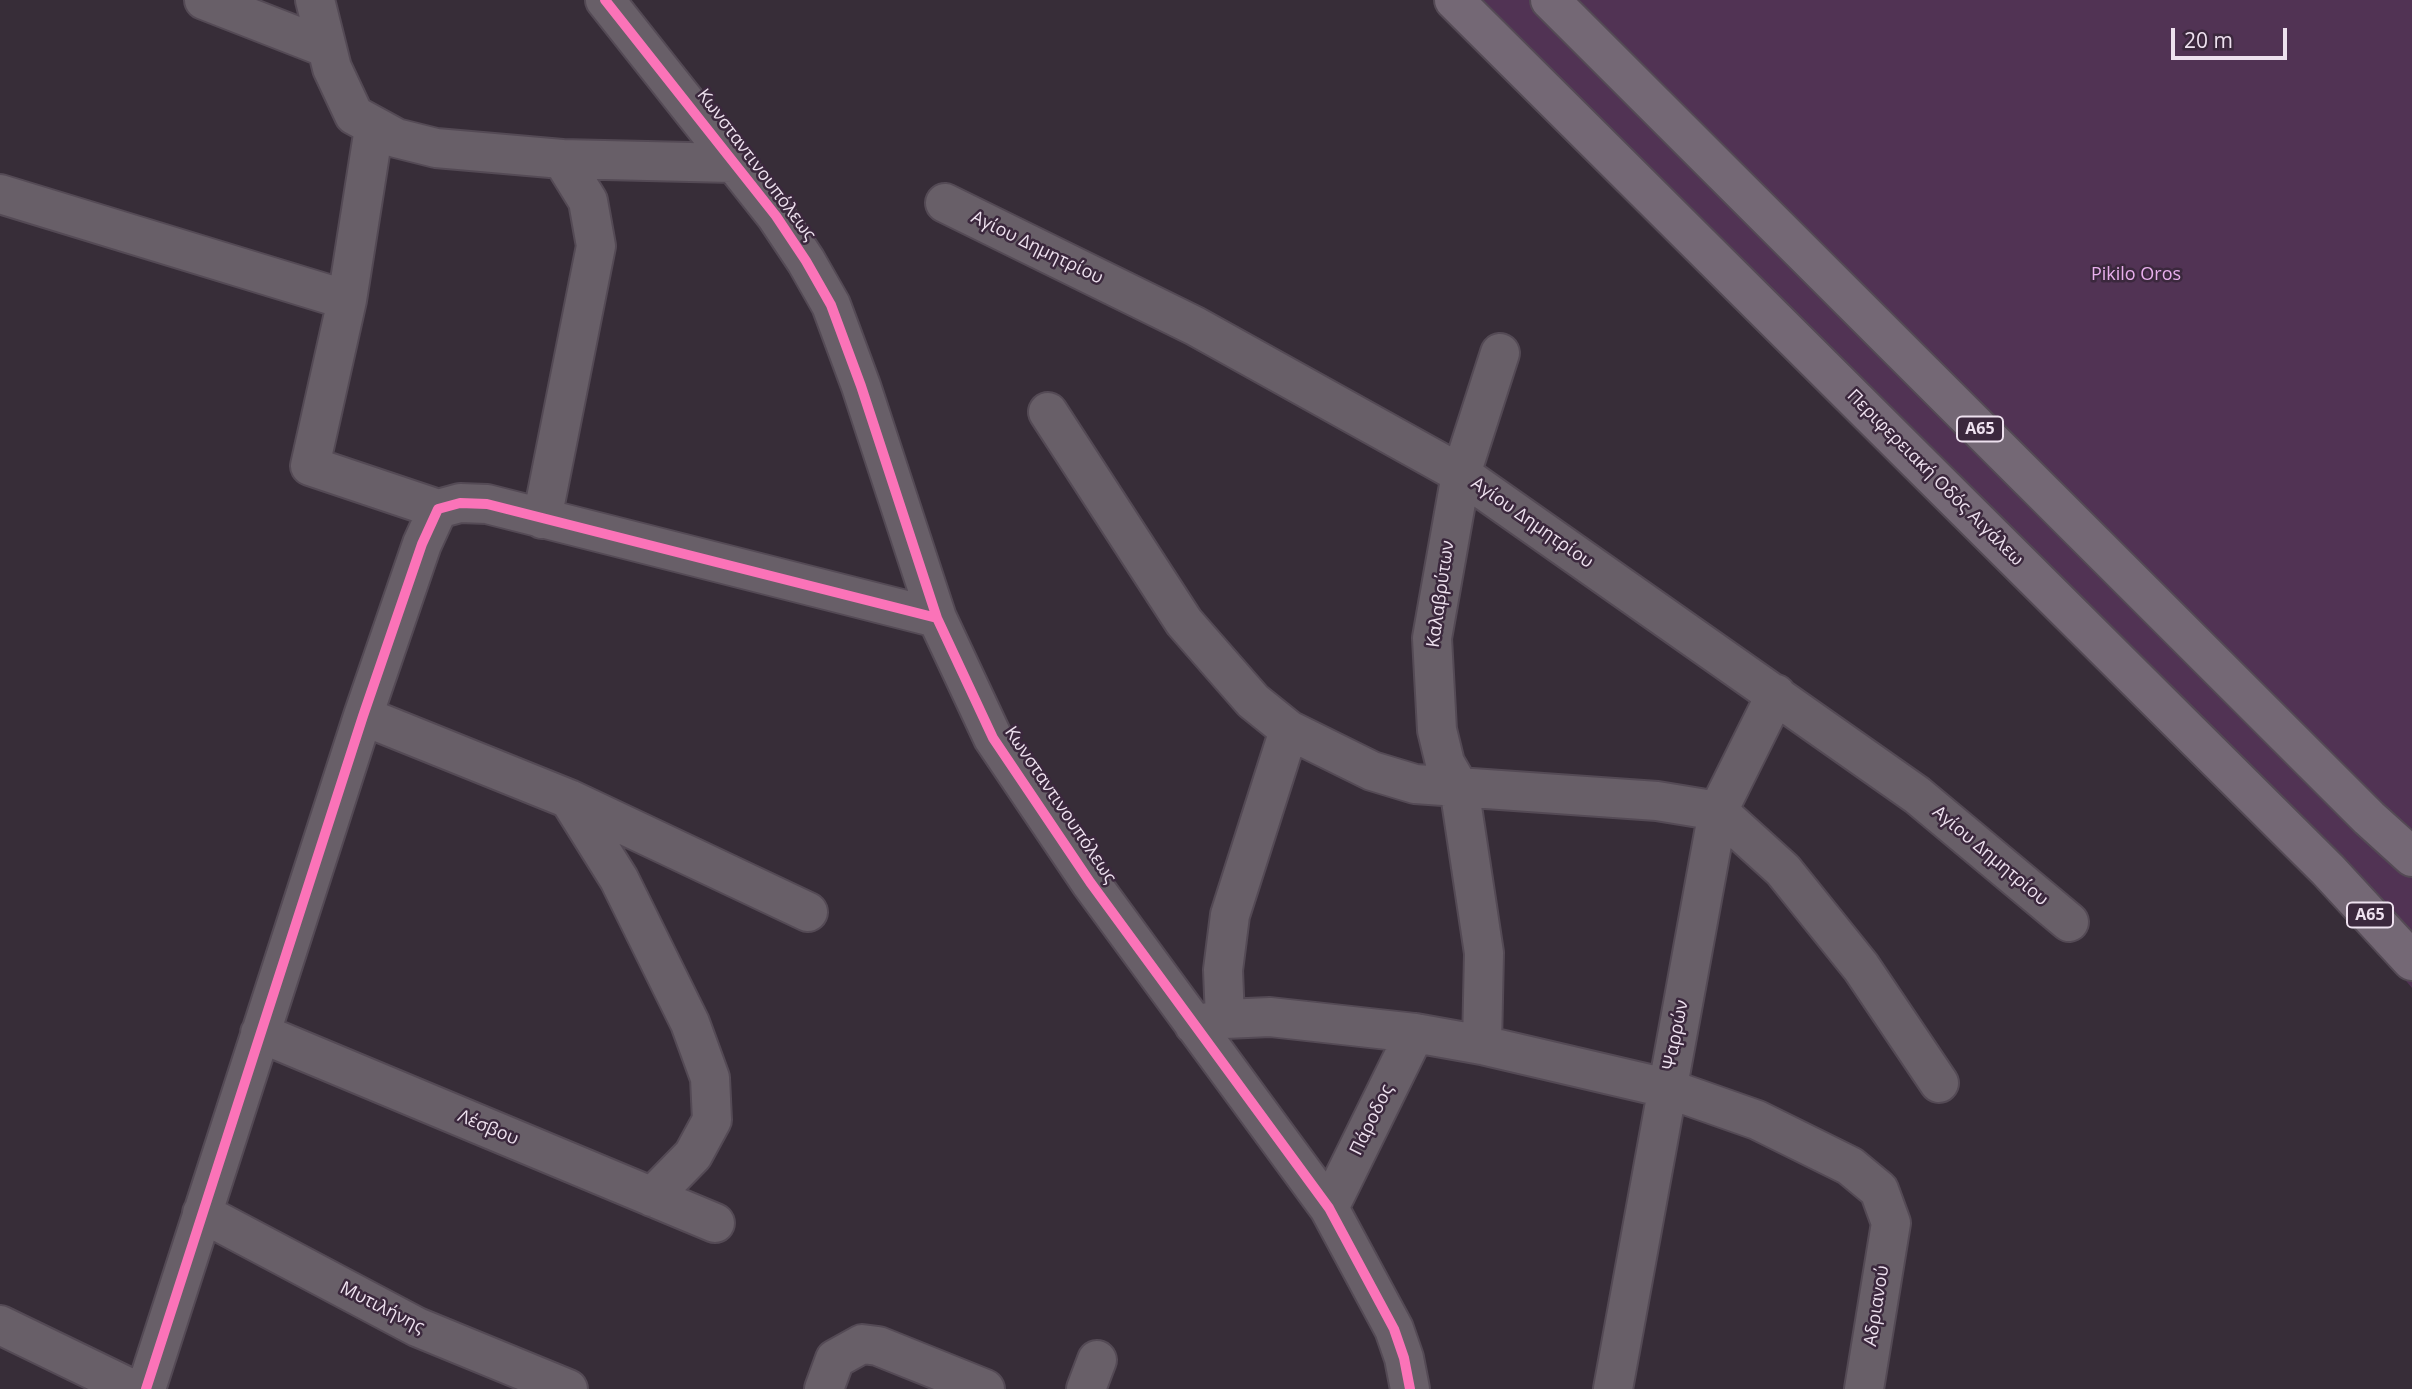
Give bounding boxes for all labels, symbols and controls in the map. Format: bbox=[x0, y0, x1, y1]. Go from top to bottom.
scale bar bbox=[2174, 14, 2290, 58]
text: 20 m bbox=[2184, 26, 2233, 54]
street label: Κωνσταντινουπόλεως bbox=[692, 85, 820, 245]
street label: Αγίου Δημητρίου bbox=[968, 207, 1106, 289]
park label: Pikilo Oros bbox=[2091, 264, 2181, 286]
street label: Περιφερειακή Οδός Αιγάλεω bbox=[1842, 385, 2028, 571]
road number: Α65 bbox=[1957, 416, 2003, 442]
street label: Αγίου Δημητρίου bbox=[1467, 473, 1597, 573]
street label: Καλαβρύτων bbox=[1423, 539, 1459, 649]
street label: Κωνσταντινουπόλεως bbox=[999, 722, 1121, 888]
street label: Αγίου Δημητρίου bbox=[1928, 801, 2052, 911]
road number: Α65 bbox=[2347, 903, 2393, 928]
street label: Ψαρρών bbox=[1659, 998, 1693, 1072]
street label: Πάροδος bbox=[1346, 1081, 1398, 1159]
street label: Λέσβου bbox=[455, 1106, 521, 1150]
street label: Αδριανού bbox=[1860, 1264, 1894, 1348]
street label: Μυτιλήνης bbox=[336, 1278, 428, 1338]

